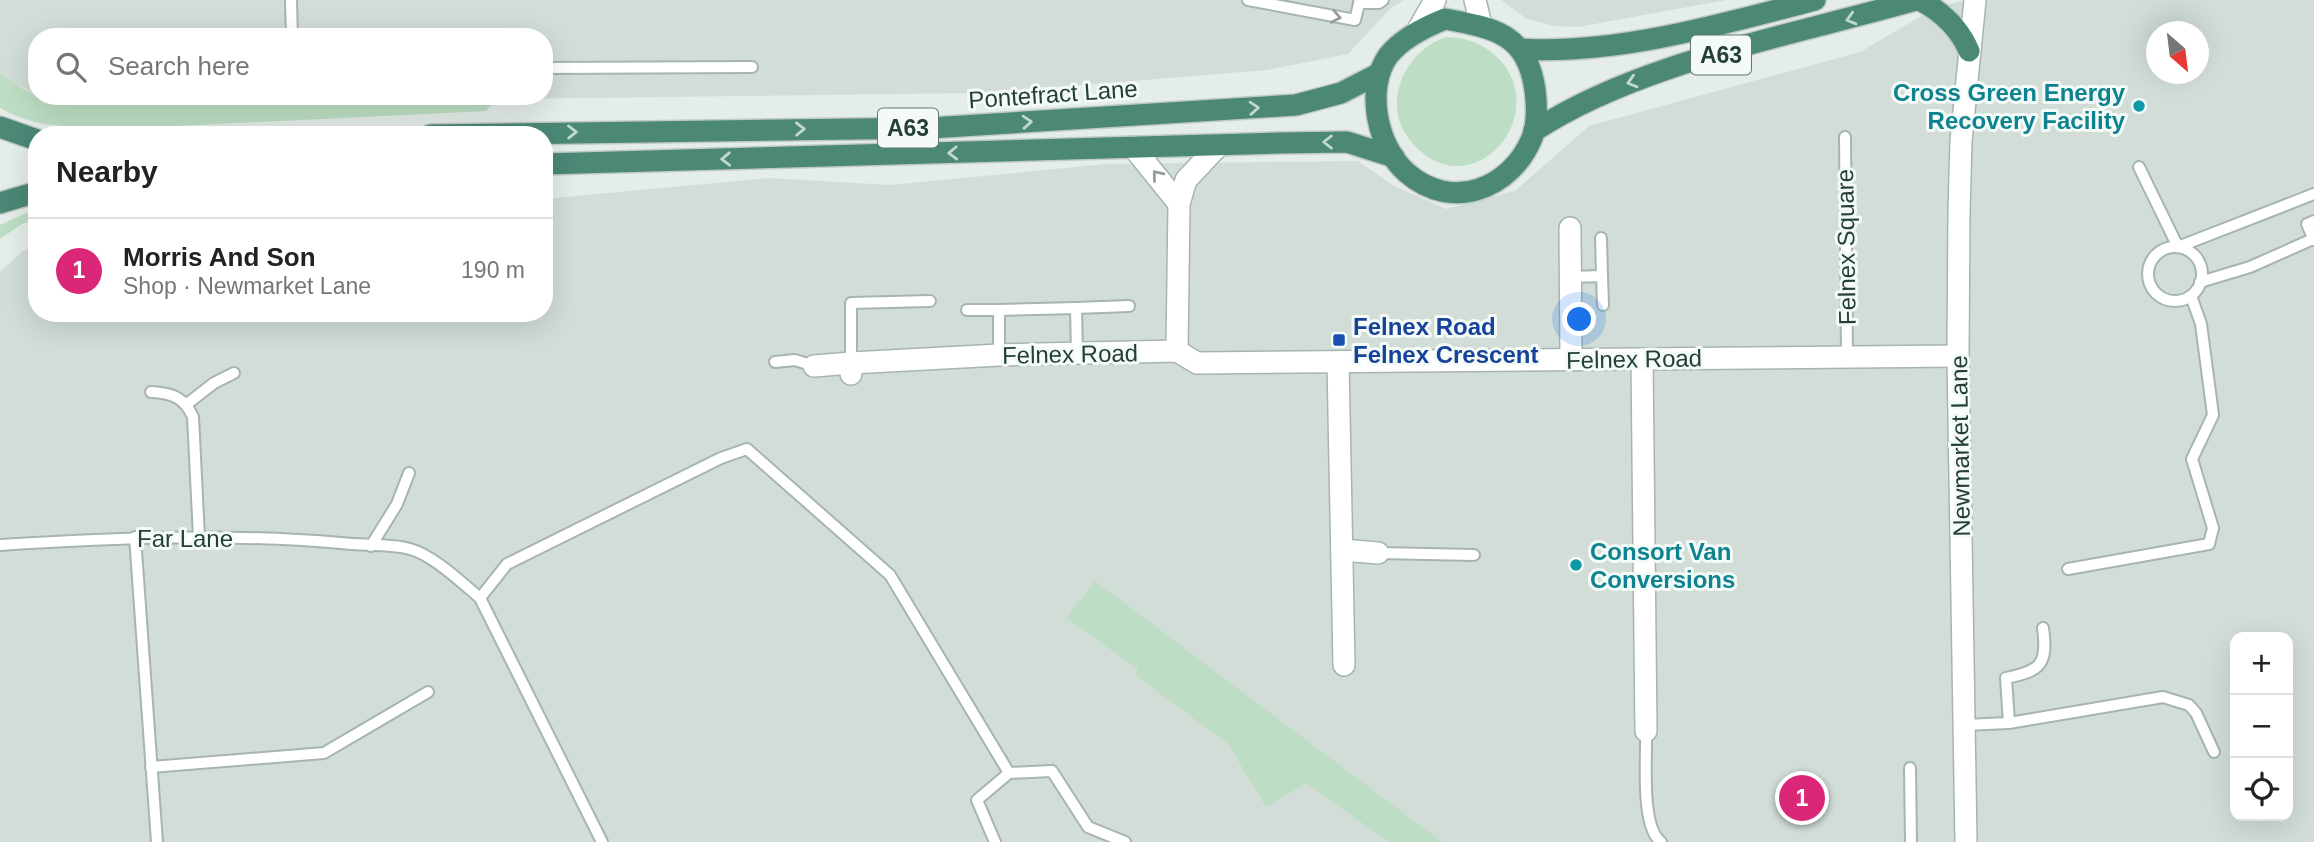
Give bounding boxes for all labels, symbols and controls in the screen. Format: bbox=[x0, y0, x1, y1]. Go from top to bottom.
one-way arrow bbox=[1330, 8, 1342, 23]
one-way arrow bbox=[1845, 11, 1857, 25]
north arrow bbox=[2146, 21, 2209, 84]
search box bbox=[28, 28, 553, 105]
road number: A63 bbox=[1691, 36, 1751, 74]
icon: search bbox=[52, 48, 90, 86]
text: Search here bbox=[108, 51, 250, 81]
one-way arrow bbox=[1627, 74, 1639, 88]
street label: Pontefract Lane bbox=[968, 75, 1138, 113]
place label: Cross Green Energy Recovery Facility bbox=[1893, 79, 2126, 134]
marker: Cross Green Energy Recovery Facility bbox=[2131, 98, 2147, 114]
one-way arrow bbox=[1249, 101, 1260, 116]
road number: A63 bbox=[878, 108, 938, 148]
one-way arrow bbox=[1022, 115, 1033, 130]
one-way arrow bbox=[795, 121, 806, 137]
one-way arrow bbox=[567, 124, 578, 139]
one-way arrow bbox=[1322, 135, 1333, 150]
one-way arrow bbox=[948, 145, 958, 161]
one-way arrow bbox=[720, 151, 731, 167]
text: Nearby bbox=[56, 155, 158, 188]
street label: Felnex Square bbox=[1831, 169, 1861, 325]
one-way arrow bbox=[1152, 171, 1165, 183]
text: Morris And Son bbox=[123, 242, 316, 272]
text: 1 bbox=[73, 257, 85, 283]
text: 190 m bbox=[461, 257, 525, 283]
text: Shop · Newmarket Lane bbox=[123, 273, 371, 299]
your location bbox=[1562, 302, 1596, 336]
place label: Felnex Road Felnex Crescent bbox=[1353, 313, 1538, 368]
marker: Felnex Road Felnex Crescent bbox=[1331, 332, 1347, 348]
street label: Felnex Road bbox=[1002, 339, 1138, 369]
street label: Felnex Road bbox=[1566, 344, 1702, 374]
street label: Newmarket Lane bbox=[1945, 355, 1975, 537]
street label: Far Lane bbox=[137, 525, 233, 552]
place label: Consort Van Conversions bbox=[1590, 538, 1735, 593]
marker: Consort Van Conversions bbox=[1568, 557, 1584, 573]
map controls bbox=[2230, 632, 2293, 821]
button: + bbox=[2230, 632, 2293, 695]
button: − bbox=[2230, 695, 2293, 758]
button: locate bbox=[2230, 758, 2293, 821]
pin: 1 bbox=[1779, 772, 1825, 824]

